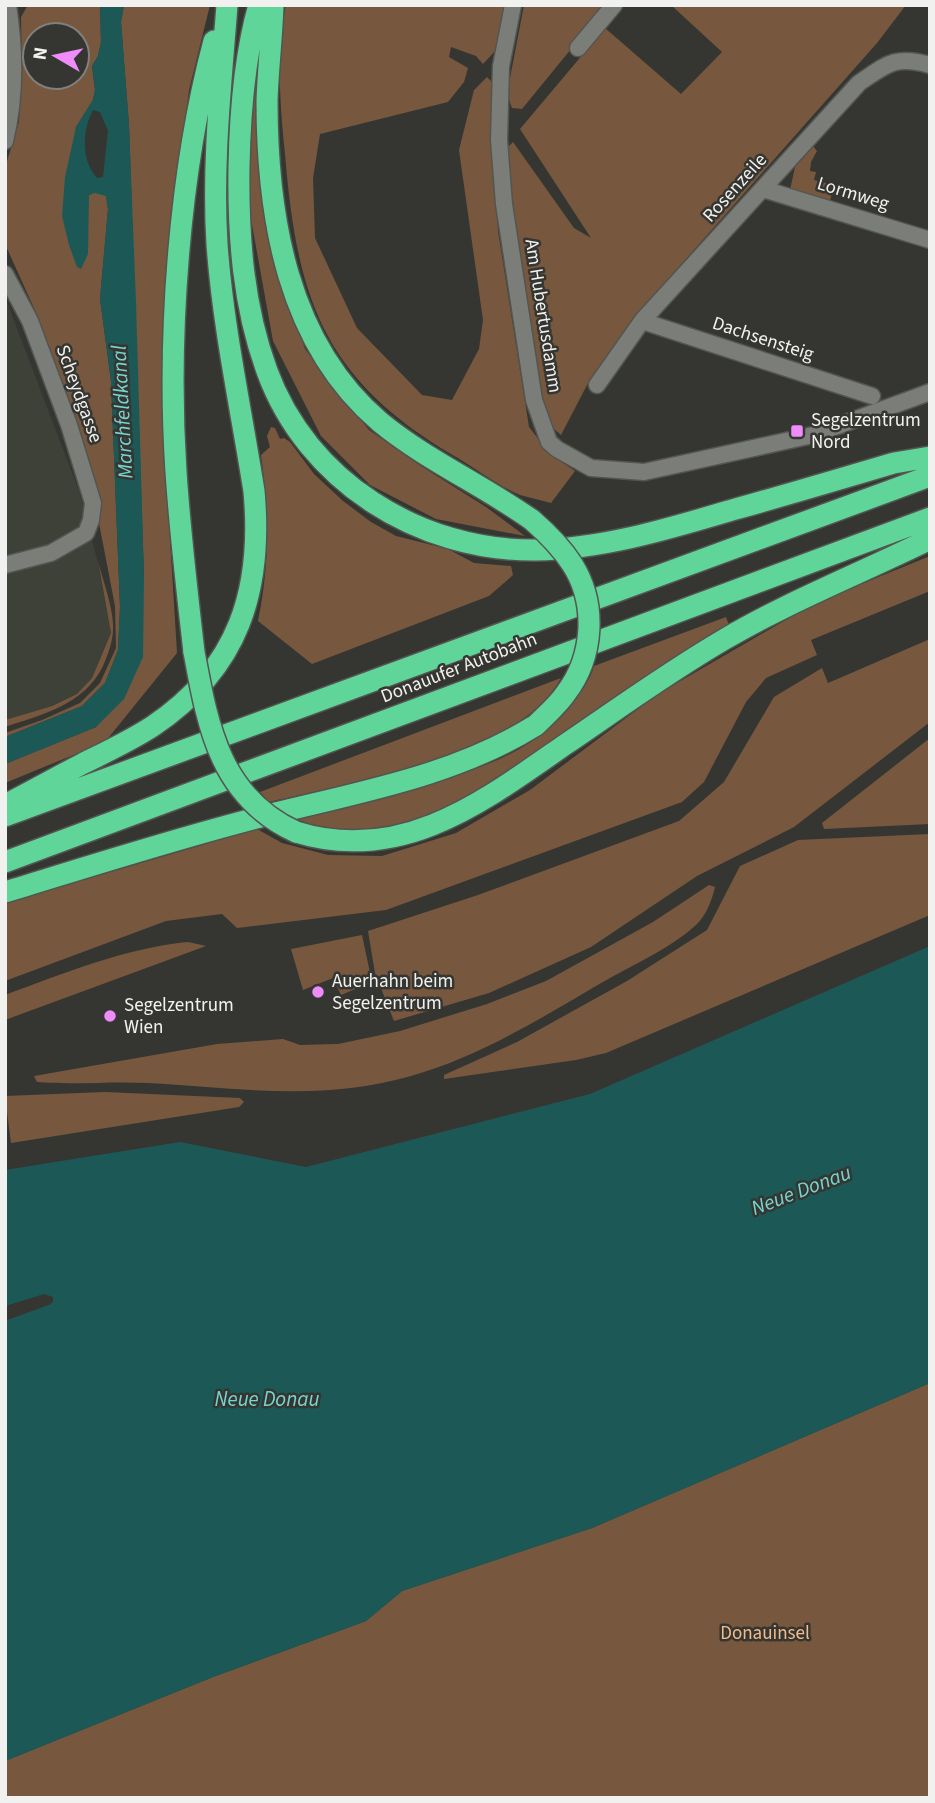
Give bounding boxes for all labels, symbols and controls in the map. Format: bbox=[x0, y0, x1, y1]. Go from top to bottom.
north arrow bbox=[21, 21, 91, 91]
text: N bbox=[26, 45, 55, 62]
street label: Rosenzeile bbox=[697, 147, 773, 229]
street label: Lormweg bbox=[814, 170, 893, 218]
street label: Am Hubertusdamm bbox=[518, 237, 568, 395]
street label: Dachsensteig bbox=[709, 310, 818, 368]
street label: Scheydgasse bbox=[49, 341, 109, 447]
water label: Marchfeldkanal bbox=[103, 344, 140, 480]
place label: Segelzentrum Nord bbox=[811, 407, 921, 456]
marker: Segelzentrum Nord bbox=[789, 423, 805, 439]
street label: Donauufer Autobahn bbox=[377, 626, 541, 710]
place label: Auerhahn beim Segelzentrum bbox=[332, 968, 453, 1017]
marker: Auerhahn beim Segelzentrum bbox=[310, 984, 326, 1000]
place label: Segelzentrum Wien bbox=[124, 992, 234, 1041]
marker: Segelzentrum Wien bbox=[102, 1008, 118, 1024]
water label: Neue Donau bbox=[747, 1157, 855, 1223]
water label: Neue Donau bbox=[215, 1384, 319, 1414]
park label: Donauinsel bbox=[720, 1620, 810, 1647]

